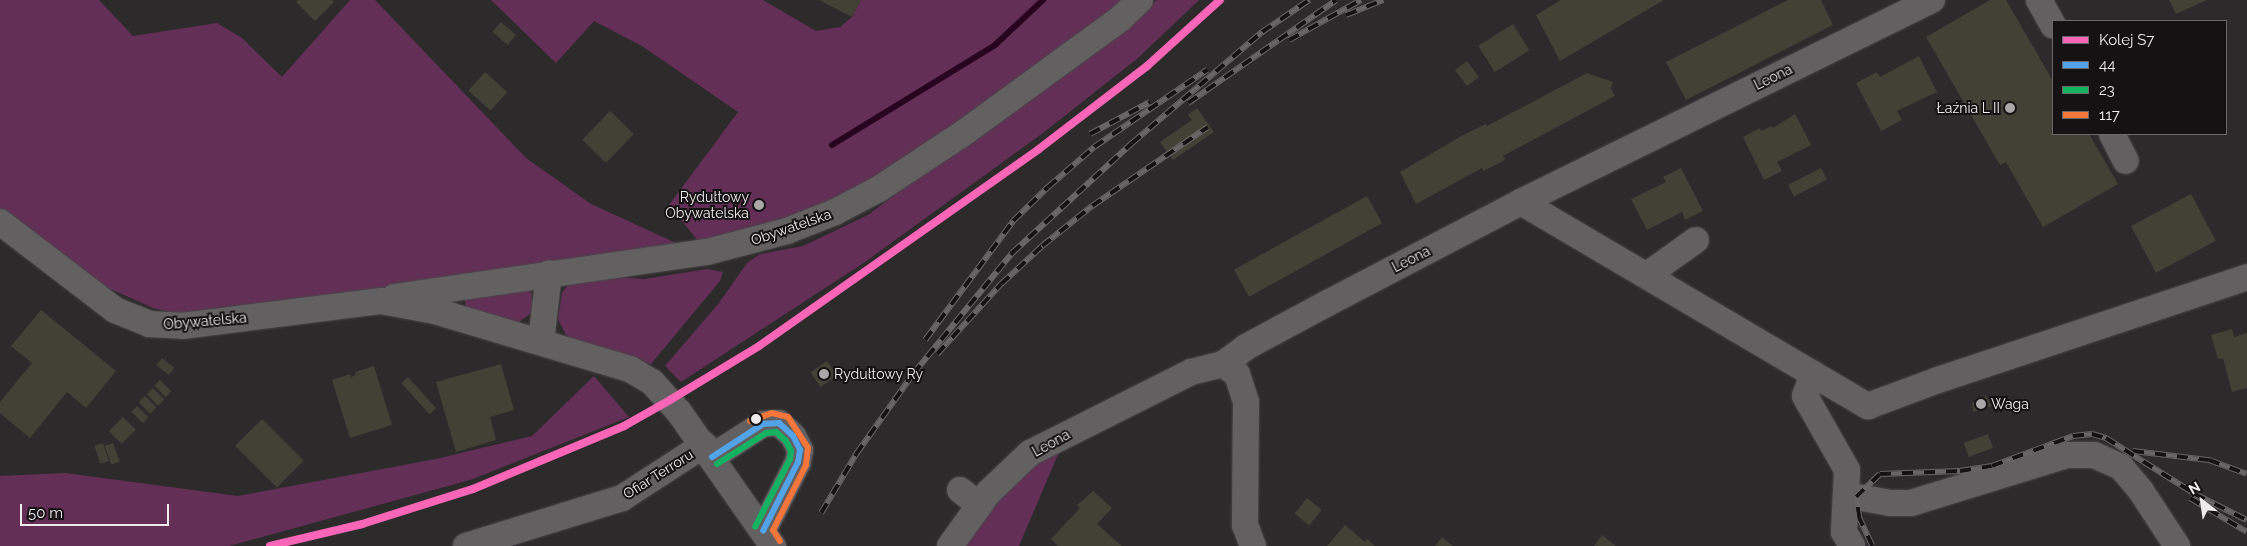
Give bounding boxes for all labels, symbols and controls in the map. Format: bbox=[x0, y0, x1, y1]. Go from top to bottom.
legend bbox=[2052, 20, 2227, 135]
text: Kolej S7 bbox=[2099, 31, 2154, 49]
text: 44 bbox=[2099, 56, 2115, 74]
street label: Leona bbox=[1751, 61, 1795, 93]
text: 23 bbox=[2099, 81, 2115, 99]
place label: Łaźnia L II bbox=[1936, 100, 2000, 116]
marker: Łaźnia L II bbox=[2004, 102, 2016, 114]
text: 117 bbox=[2099, 106, 2120, 124]
place label: Rydułtowy Obywatelska bbox=[665, 189, 749, 222]
marker: Rydułtowy Obywatelska bbox=[753, 199, 765, 211]
street label: Obywatelska bbox=[749, 205, 833, 249]
street label: Leona bbox=[1389, 242, 1433, 276]
street label: Obywatelska bbox=[163, 309, 247, 333]
place label: Rydułtowy Ry bbox=[834, 366, 924, 382]
marker: Rydułtowy Ry bbox=[818, 368, 830, 380]
place label: Waga bbox=[1991, 396, 2029, 412]
marker: Waga bbox=[1975, 398, 1987, 410]
unlabelled marker bbox=[751, 414, 761, 424]
street label: Leona bbox=[1029, 426, 1073, 460]
street label: Ofiar Terroru bbox=[620, 446, 696, 502]
north arrow bbox=[2177, 476, 2227, 526]
text: N bbox=[2186, 478, 2203, 498]
scale bar bbox=[22, 494, 171, 526]
text: 50 m bbox=[28, 504, 63, 522]

